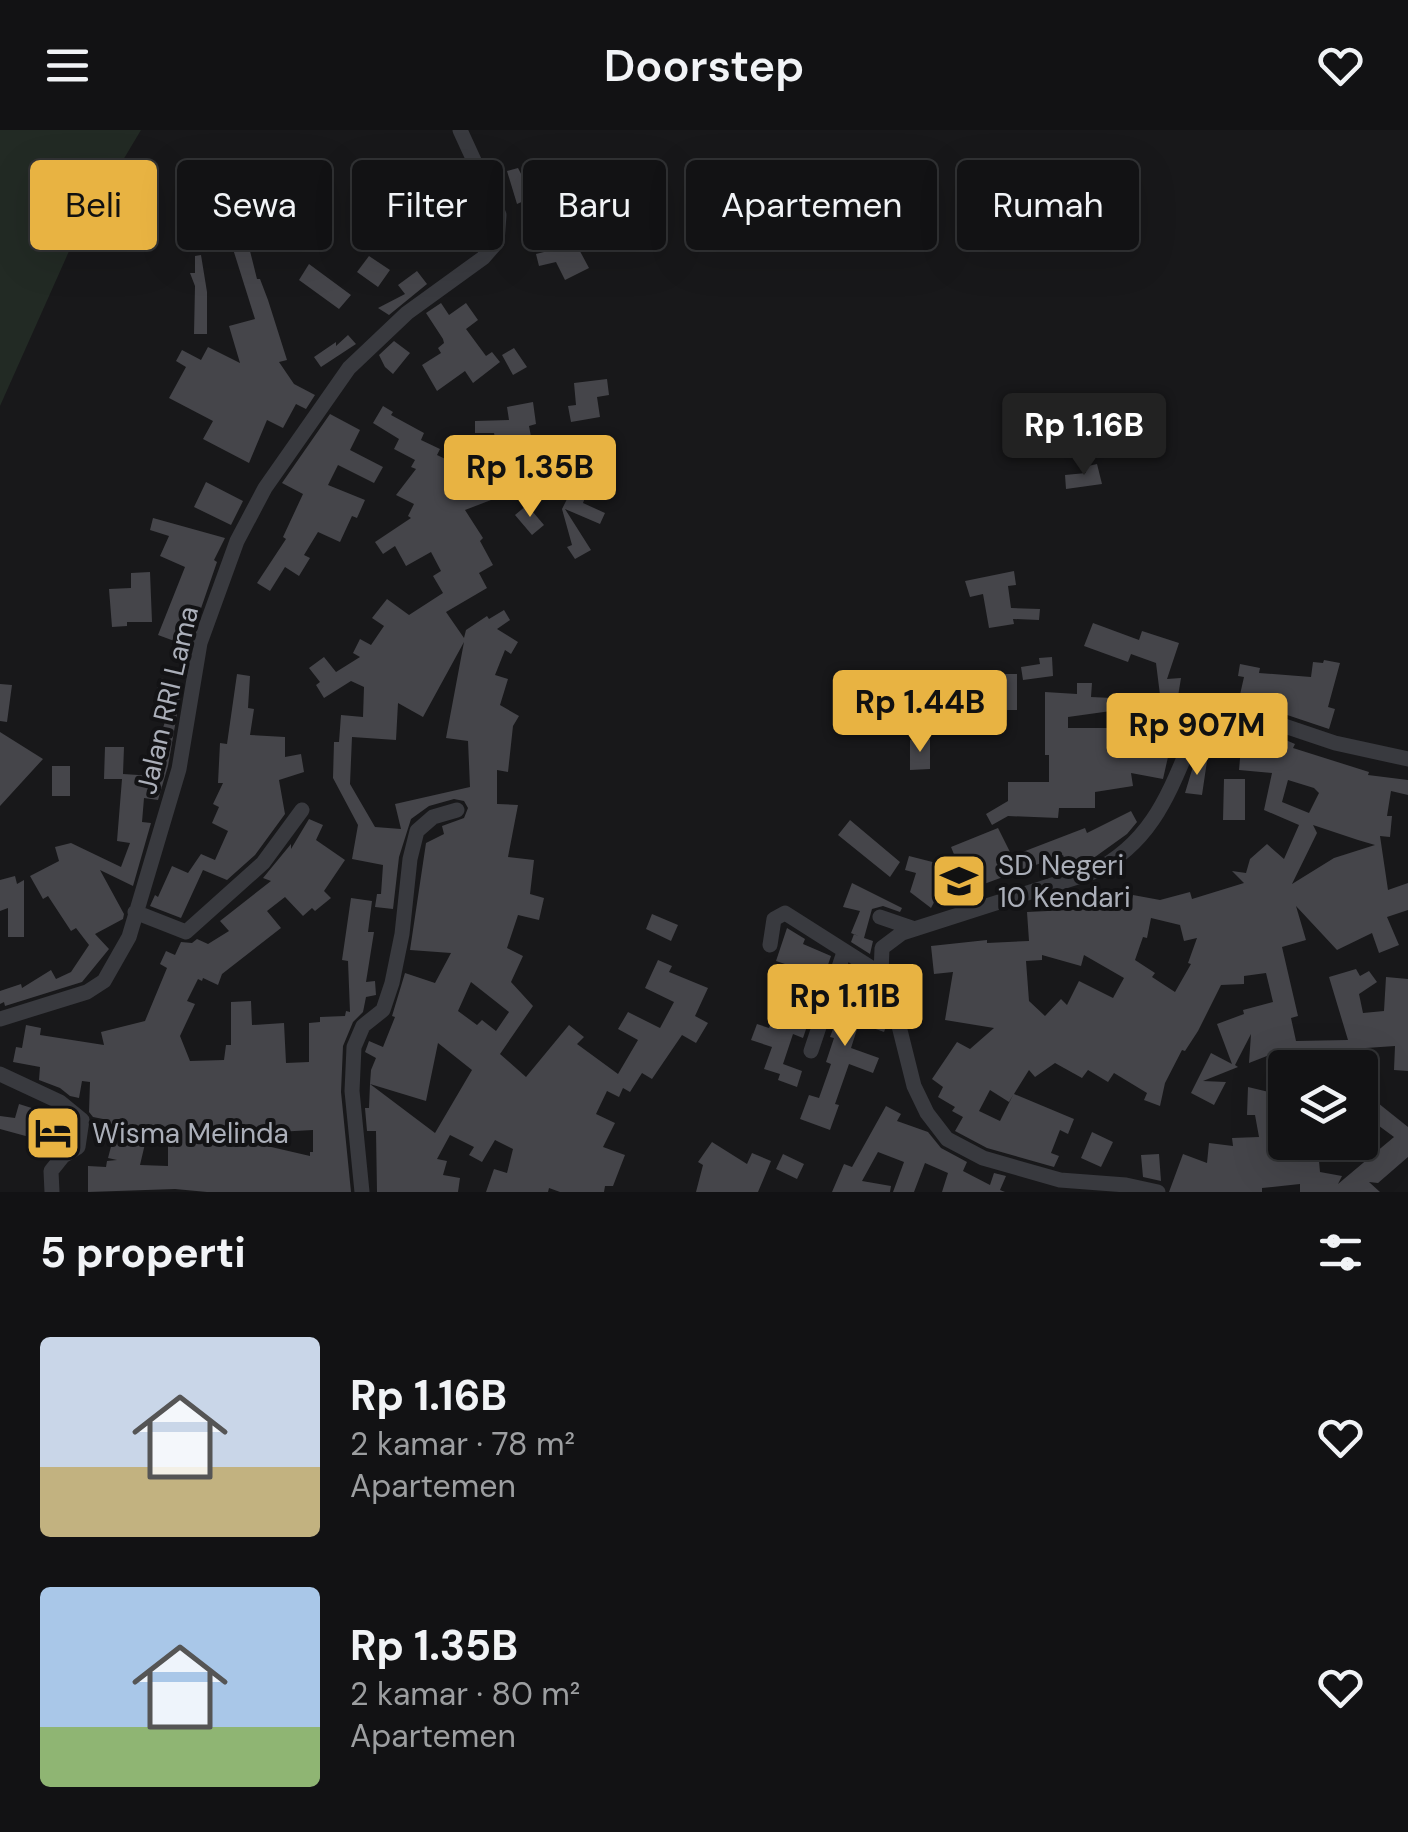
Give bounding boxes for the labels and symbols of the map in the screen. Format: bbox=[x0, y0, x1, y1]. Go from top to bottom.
pin: Rp 1.16B bbox=[981, 393, 1187, 478]
pin: Rp 1.35B bbox=[427, 435, 633, 520]
street label: Jalan RRI Lama bbox=[128, 603, 207, 798]
pin: Rp 1.44B bbox=[817, 670, 1023, 755]
pin: Rp 907M bbox=[1105, 693, 1289, 778]
place label: SD Negeri 10 Kendari bbox=[998, 847, 1131, 916]
school or university icon: SD Negeri 10 Kendari bbox=[929, 851, 989, 911]
pin: Rp 1.11B bbox=[742, 964, 948, 1049]
hotel icon: Wisma Melinda bbox=[23, 1103, 83, 1163]
place label: Wisma Melinda bbox=[92, 1115, 289, 1152]

